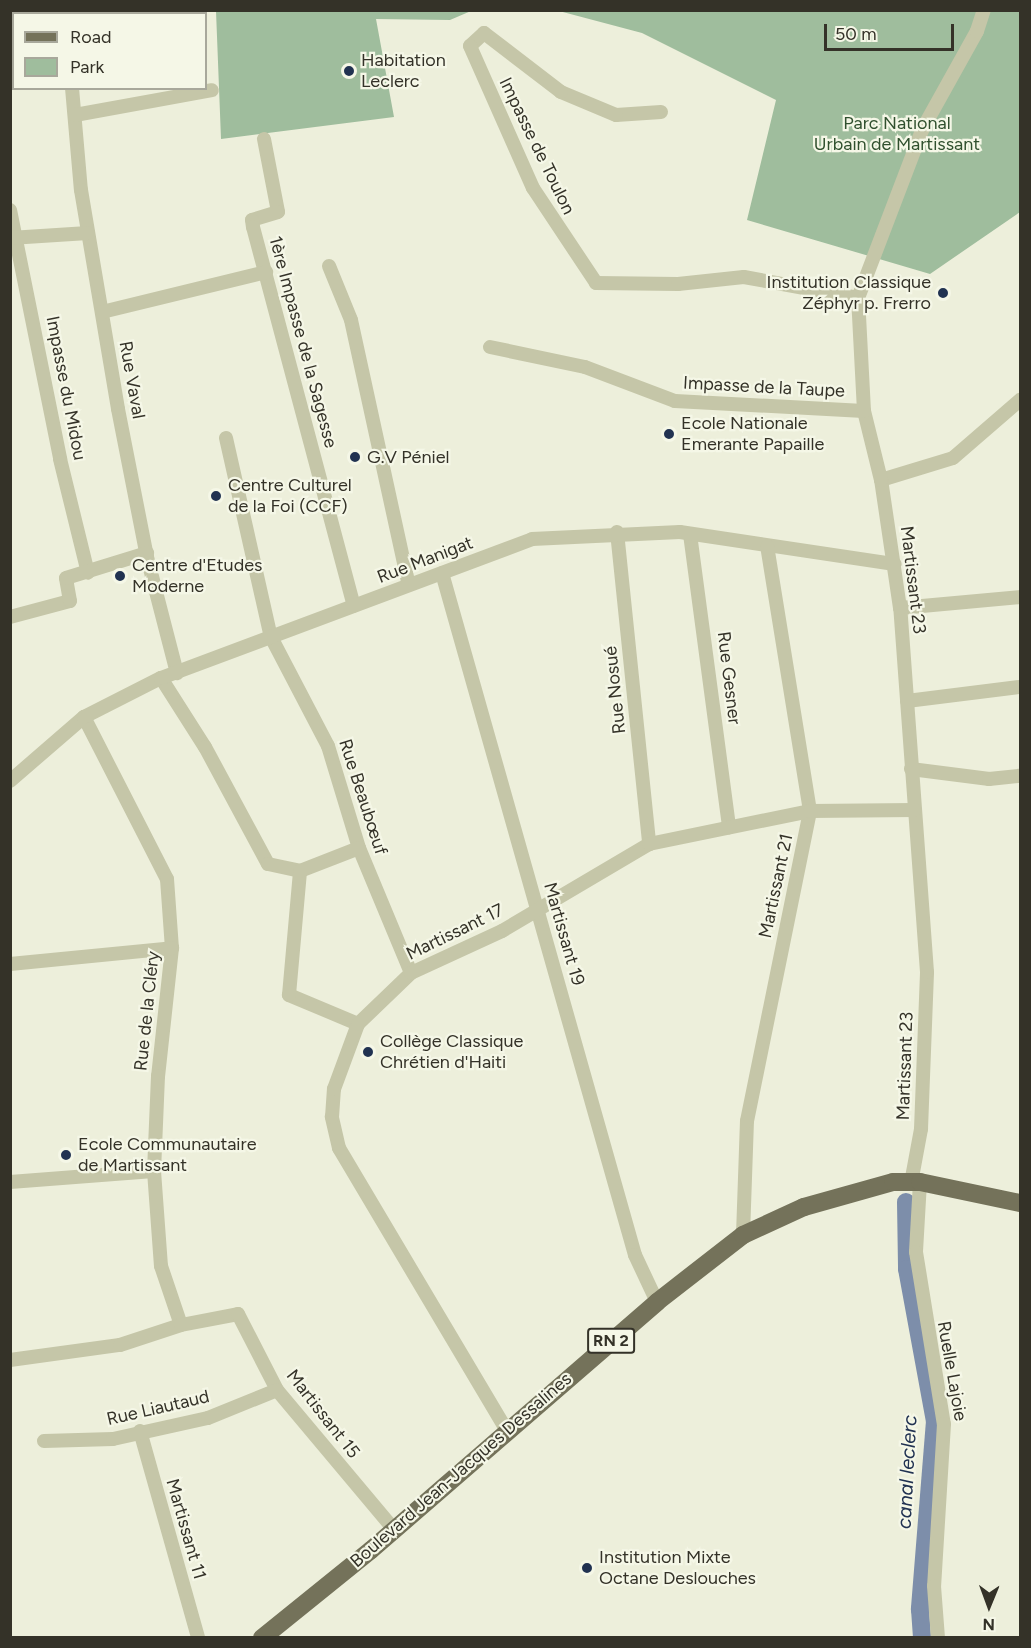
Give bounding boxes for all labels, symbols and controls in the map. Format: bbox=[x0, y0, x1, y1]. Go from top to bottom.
legend bbox=[12, 12, 207, 90]
scale bar bbox=[827, 12, 958, 50]
text: 50 m bbox=[835, 23, 877, 45]
text: Road bbox=[70, 26, 111, 48]
place label: Habitation Leclerc bbox=[361, 50, 446, 92]
text: Park bbox=[70, 56, 104, 78]
marker: Habitation Leclerc bbox=[342, 64, 356, 78]
street label: Impasse de Toulon bbox=[494, 74, 580, 218]
park label: Parc National Urbain de Martissant bbox=[814, 113, 980, 156]
street label: 1ère Impasse de la Sagesse bbox=[264, 234, 342, 450]
place label: Institution Classique Zéphyr p. Frerro bbox=[767, 272, 931, 314]
marker: Institution Classique Zéphyr p. Frerro bbox=[936, 286, 950, 300]
street label: Impasse du Midou bbox=[41, 314, 91, 462]
street label: Rue Vaval bbox=[115, 339, 149, 421]
street label: Impasse de la Taupe bbox=[683, 372, 845, 402]
place label: Ecole Nationale Emerante Papaille bbox=[681, 413, 824, 456]
marker: Ecole Nationale Emerante Papaille bbox=[662, 427, 676, 441]
place label: G.V Péniel bbox=[367, 446, 449, 468]
marker: G.V Péniel bbox=[348, 450, 362, 464]
place label: Centre Culturel de la Foi (CCF) bbox=[228, 475, 352, 518]
marker: Centre Culturel de la Foi (CCF) bbox=[209, 489, 223, 503]
street label: Martissant 23 bbox=[896, 525, 930, 635]
street label: Rue Manigat bbox=[374, 532, 476, 588]
place label: Centre d'Etudes Moderne bbox=[132, 555, 262, 598]
marker: Centre d'Etudes Moderne bbox=[113, 569, 127, 583]
street label: Rue Gesner bbox=[713, 630, 745, 726]
street label: Rue Nosué bbox=[600, 645, 630, 735]
street label: Rue Beaubœuf bbox=[334, 736, 392, 858]
street label: Martissant 21 bbox=[754, 832, 798, 940]
street label: Martissant 19 bbox=[539, 880, 589, 988]
street label: Martissant 17 bbox=[403, 899, 507, 965]
street label: Rue de la Cléry bbox=[130, 950, 164, 1072]
street label: Martissant 23 bbox=[892, 1011, 918, 1121]
place label: Collège Classique Chrétien d'Haiti bbox=[380, 1031, 523, 1074]
marker: Collège Classique Chrétien d'Haiti bbox=[361, 1045, 375, 1059]
place label: Ecole Communautaire de Martissant bbox=[78, 1134, 256, 1176]
marker: Ecole Communautaire de Martissant bbox=[59, 1148, 73, 1162]
street label: Ruelle Lajoie bbox=[933, 1319, 971, 1423]
road number: RN 2 bbox=[587, 1328, 635, 1354]
street label: Martissant 15 bbox=[282, 1365, 364, 1463]
street label: Boulevard Jean-Jacques Dessalines bbox=[346, 1368, 576, 1572]
street label: Rue Liautaud bbox=[104, 1386, 212, 1430]
water label: canal leclerc bbox=[892, 1414, 922, 1530]
street label: Martissant 11 bbox=[161, 1476, 211, 1582]
place label: Institution Mixte Octane Deslouches bbox=[599, 1547, 756, 1590]
marker: Institution Mixte Octane Deslouches bbox=[580, 1561, 594, 1575]
north arrow bbox=[959, 1576, 1019, 1636]
text: N bbox=[982, 1615, 995, 1634]

